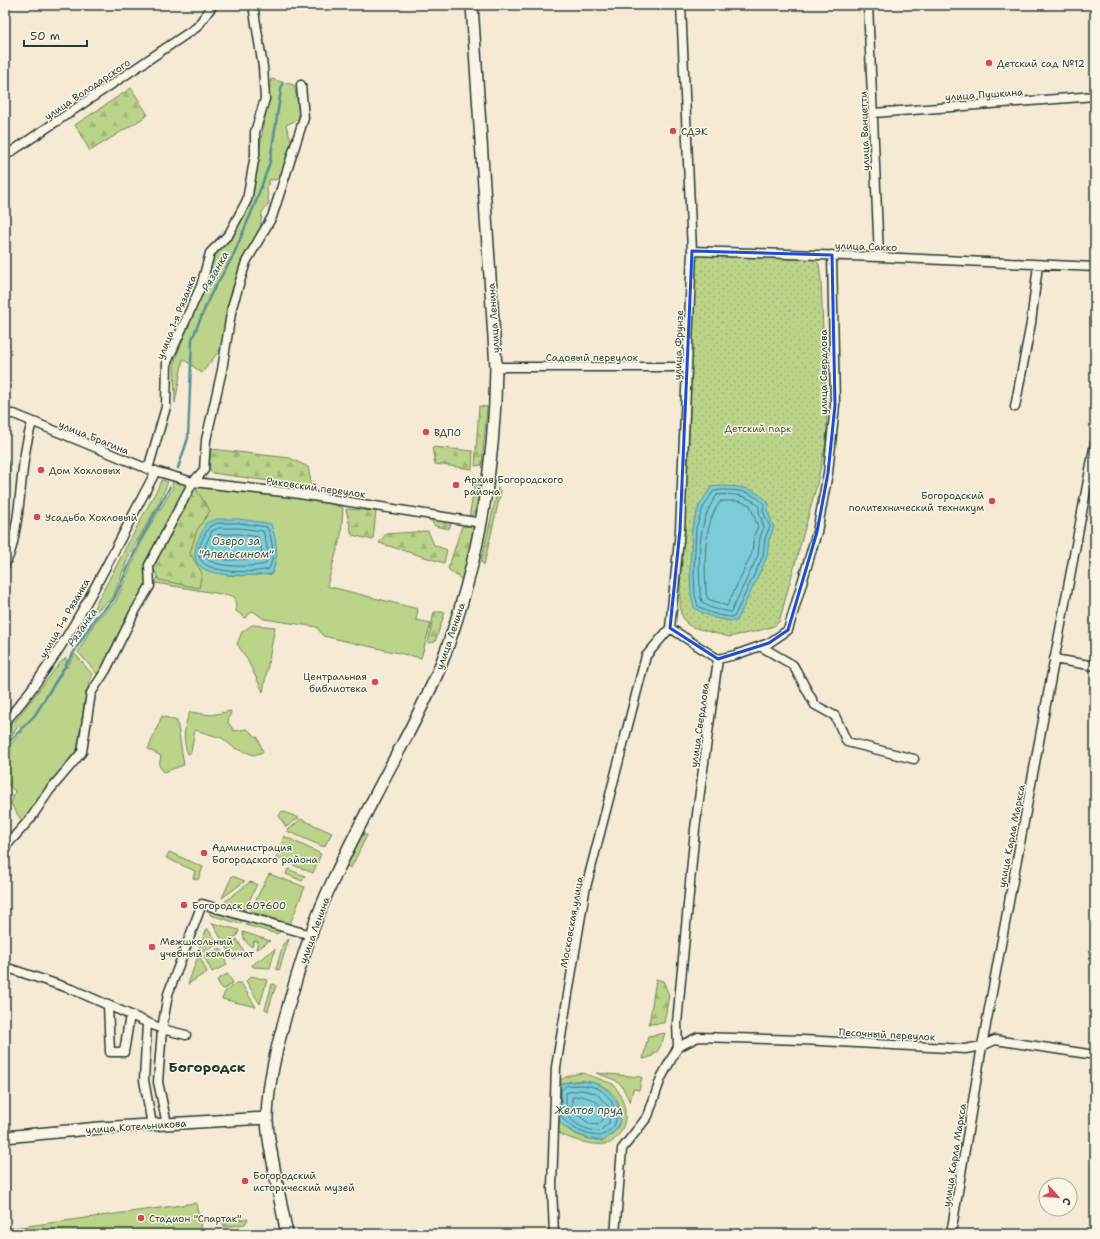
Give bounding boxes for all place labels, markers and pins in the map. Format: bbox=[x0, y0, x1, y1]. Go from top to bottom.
place label: Детский сад №12 bbox=[997, 57, 1085, 70]
marker: Детский сад №12 bbox=[984, 58, 994, 68]
place label: СДЭК bbox=[681, 125, 708, 138]
marker: СДЭК bbox=[668, 126, 678, 136]
place label: ВДПО bbox=[434, 426, 461, 439]
marker: ВДПО bbox=[421, 427, 431, 437]
place label: Дом Хохловых bbox=[49, 464, 121, 477]
marker: Дом Хохловых bbox=[36, 465, 46, 475]
place label: Архив Богородского района bbox=[464, 473, 563, 498]
marker: Архив Богородского района bbox=[451, 480, 461, 490]
place label: Богородский политехнический техникум bbox=[849, 489, 984, 514]
marker: Богородский политехнический техникум bbox=[987, 496, 997, 506]
place label: Усадьба Хохловый bbox=[45, 511, 138, 524]
marker: Усадьба Хохловый bbox=[32, 512, 42, 522]
place label: Центральная библиотека bbox=[303, 670, 368, 695]
marker: Центральная библиотека bbox=[370, 677, 380, 687]
place label: Администрация Богородского района bbox=[212, 841, 319, 866]
marker: Администрация Богородского района bbox=[199, 848, 209, 858]
place label: Богородск 607600 bbox=[192, 899, 286, 912]
marker: Богородск 607600 bbox=[179, 900, 189, 910]
place label: Межшкольный учебный комбинат bbox=[160, 935, 255, 960]
marker: Межшкольный учебный комбинат bbox=[147, 942, 157, 952]
place label: Богородский исторический музей bbox=[253, 1169, 355, 1194]
marker: Богородский исторический музей bbox=[240, 1176, 250, 1186]
place label: Стадион "Спартак" bbox=[149, 1212, 241, 1225]
marker: Стадион "Спартак" bbox=[136, 1213, 146, 1223]

